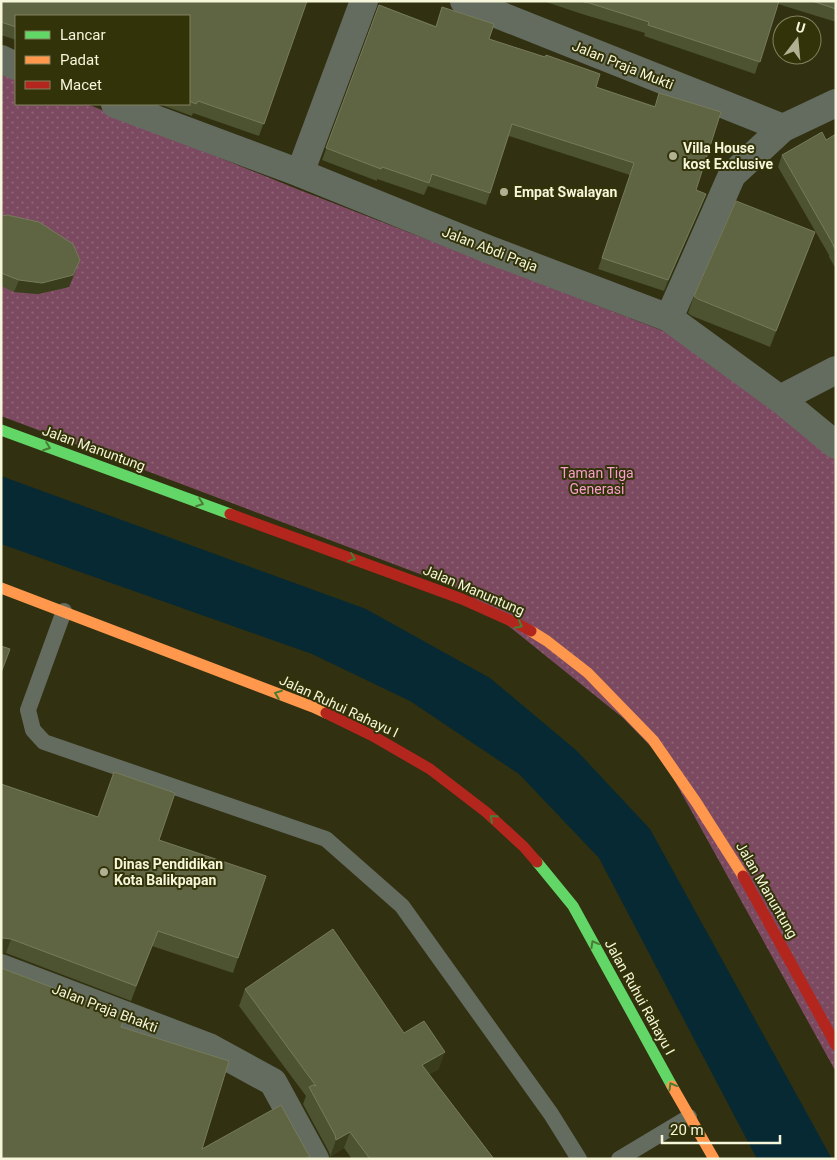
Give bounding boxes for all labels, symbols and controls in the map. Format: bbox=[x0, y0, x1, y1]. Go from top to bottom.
legend bbox=[15, 15, 190, 105]
north arrow bbox=[772, 15, 822, 65]
text: U bbox=[794, 19, 807, 36]
text: Lancar bbox=[60, 26, 106, 44]
street label: Jalan Praja Mukti bbox=[570, 37, 676, 93]
text: Padat bbox=[60, 51, 99, 69]
text: Macet bbox=[60, 76, 102, 94]
place label: Villa House kost Exclusive bbox=[683, 140, 773, 172]
marker: Villa House kost Exclusive bbox=[667, 150, 679, 162]
place label: Empat Swalayan bbox=[514, 184, 618, 200]
marker: Empat Swalayan bbox=[498, 186, 510, 198]
street label: Jalan Abdi Praja bbox=[440, 223, 540, 275]
street label: Jalan Manuntung bbox=[40, 422, 148, 474]
one-way arrow bbox=[42, 441, 51, 451]
park label: Taman Tiga Generasi bbox=[560, 465, 634, 497]
one-way arrow bbox=[195, 497, 203, 507]
one-way arrow bbox=[347, 552, 356, 562]
street label: Jalan Manuntung bbox=[421, 561, 527, 619]
one-way arrow bbox=[514, 619, 523, 629]
street label: Jalan Ruhui Rahayu I bbox=[277, 671, 401, 741]
one-way arrow bbox=[274, 690, 283, 700]
one-way arrow bbox=[489, 815, 498, 824]
street label: Jalan Manuntung bbox=[733, 839, 801, 941]
place label: Dinas Pendidikan Kota Balikpapan bbox=[114, 856, 223, 888]
marker: Dinas Pendidikan Kota Balikpapan bbox=[98, 866, 110, 878]
street label: Jalan Ruhui Rahayu I bbox=[602, 937, 678, 1057]
one-way arrow bbox=[590, 940, 600, 949]
street label: Jalan Praja Bhakti bbox=[50, 980, 160, 1036]
one-way arrow bbox=[668, 1083, 678, 1092]
scale bar bbox=[662, 1112, 780, 1144]
text: 20 m bbox=[670, 1121, 704, 1139]

